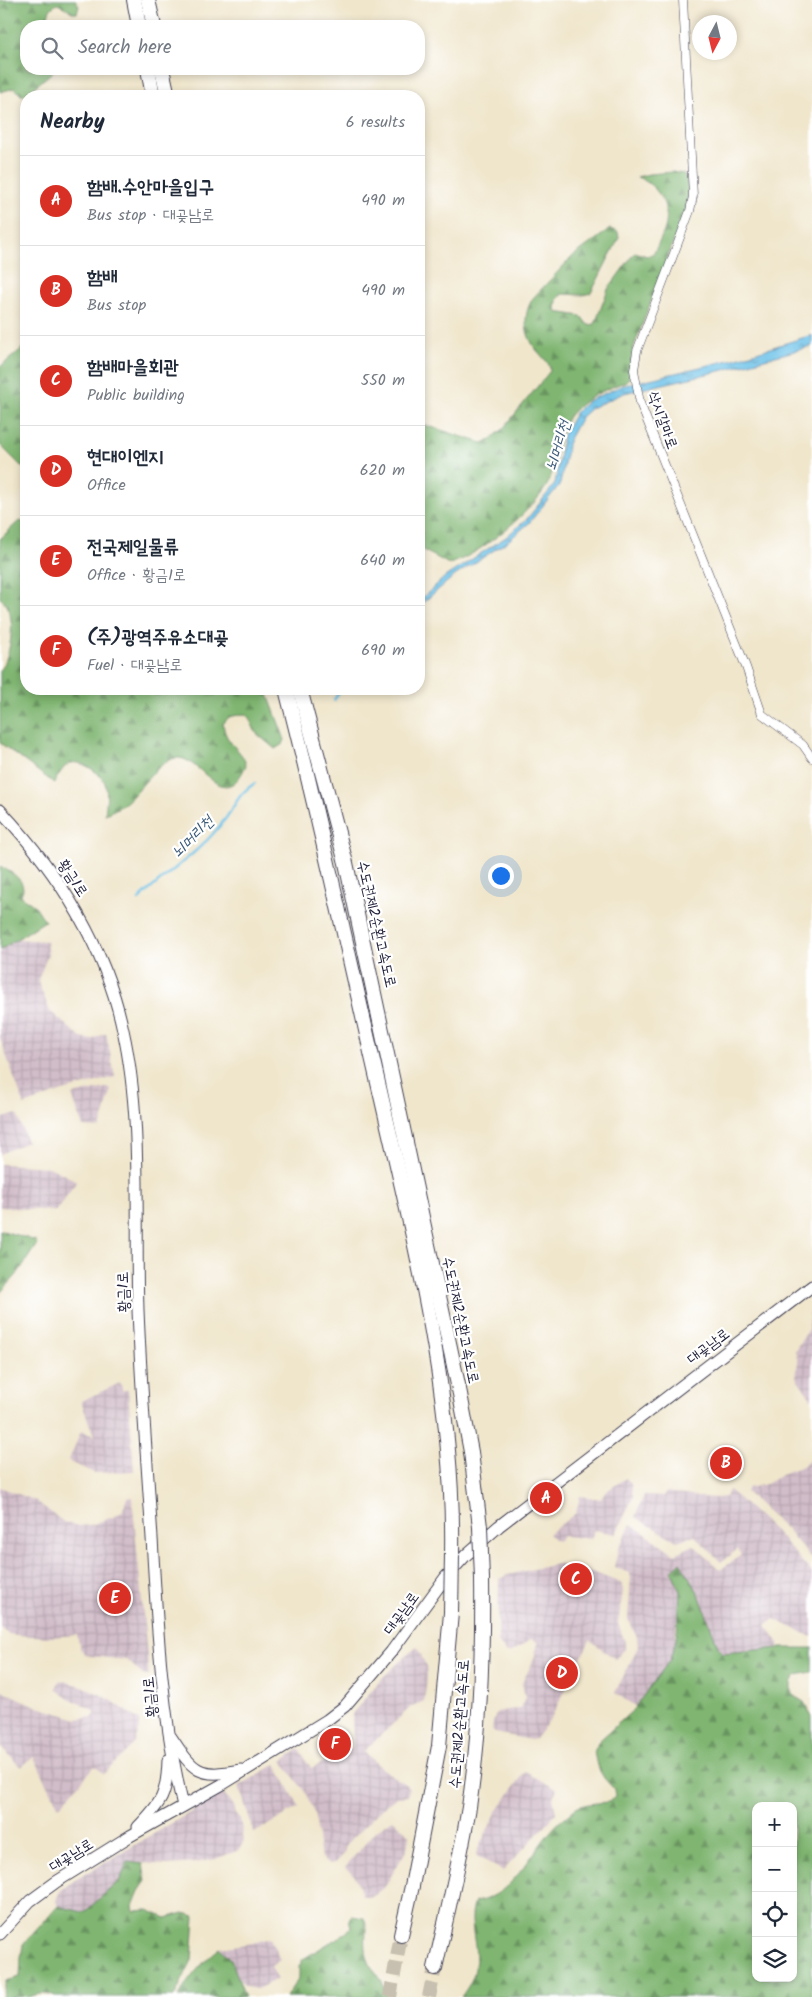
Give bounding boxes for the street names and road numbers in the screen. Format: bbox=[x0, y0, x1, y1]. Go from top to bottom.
street label: 삭시갈마로 bbox=[640, 388, 684, 453]
street label: 황금1로 bbox=[51, 855, 93, 902]
street label: 수도권제2순환고속도로 bbox=[350, 858, 402, 990]
street label: 수도권제2순환고속도로 bbox=[435, 1254, 485, 1386]
street label: 황금1로 bbox=[111, 1271, 137, 1313]
street label: 대곶남로 bbox=[682, 1323, 735, 1371]
street label: 대곶남로 bbox=[378, 1587, 426, 1640]
street label: 수도권제2순환고속도로 bbox=[444, 1659, 476, 1789]
street label: 황금1로 bbox=[137, 1675, 165, 1718]
street label: 대곶남로 bbox=[45, 1833, 98, 1879]

